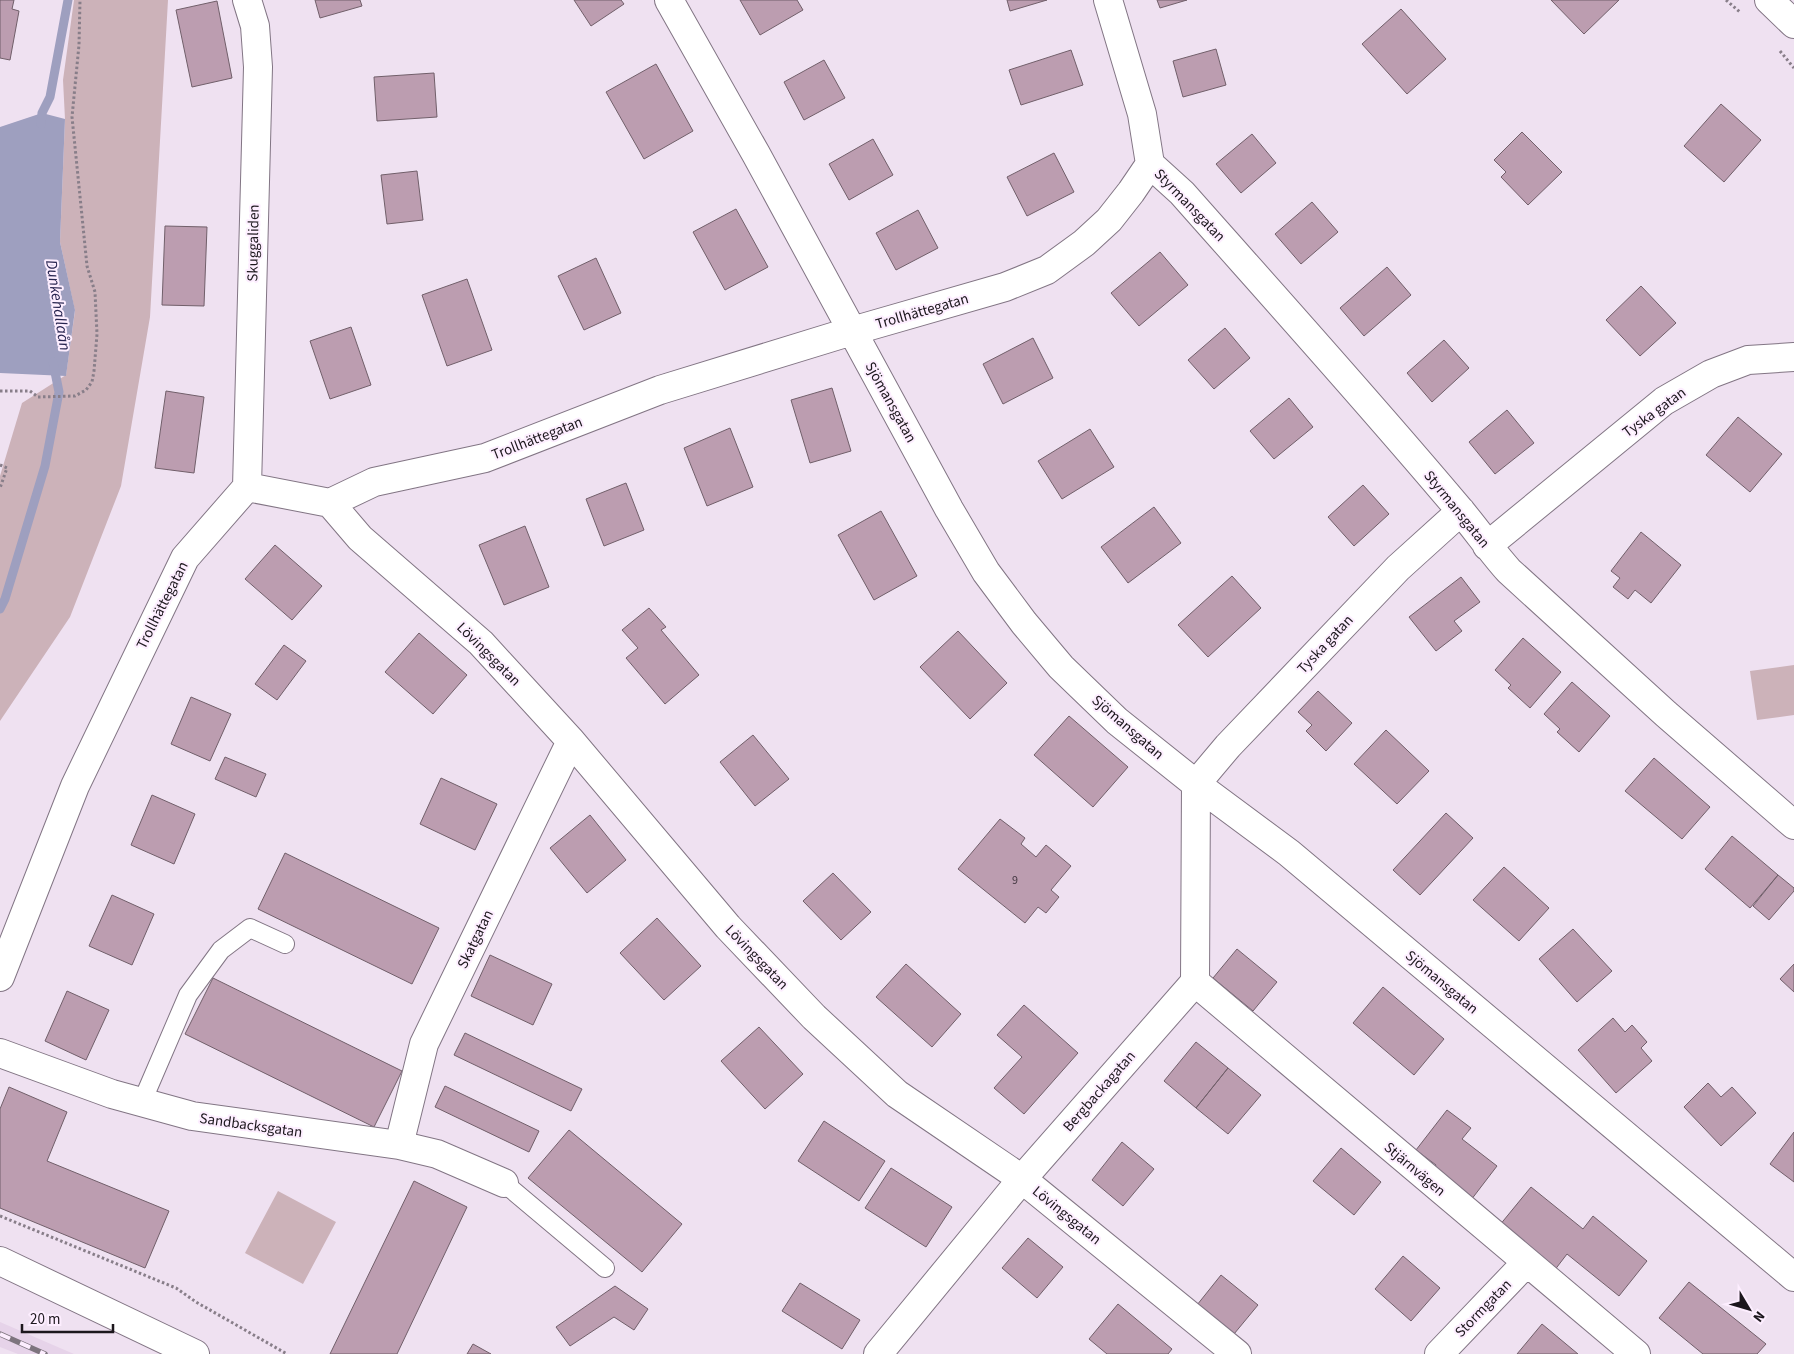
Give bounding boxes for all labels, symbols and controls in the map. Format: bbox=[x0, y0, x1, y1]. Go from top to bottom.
street label: Styrmansgatan bbox=[1149, 164, 1230, 247]
street label: Skuggaliden bbox=[242, 204, 265, 282]
water label: Dunkehallaån bbox=[40, 258, 76, 352]
street label: Trollhättegatan bbox=[873, 288, 971, 335]
street label: Sjömansgatan bbox=[860, 358, 921, 446]
street label: Tyska gatan bbox=[1618, 382, 1690, 443]
street label: Trollhättegatan bbox=[489, 411, 586, 465]
street label: Styrmansgatan bbox=[1419, 466, 1495, 553]
street label: Trollhättegatan bbox=[131, 558, 194, 653]
street label: Tyska gatan bbox=[1292, 610, 1358, 679]
street label: Lövingsgatan bbox=[452, 618, 525, 691]
street label: Sjömansgatan bbox=[1087, 690, 1168, 765]
house number: 9 bbox=[1012, 872, 1018, 889]
street label: Skatgatan bbox=[452, 906, 499, 972]
street label: Lövingsgatan bbox=[720, 920, 793, 995]
street label: Sjömansgatan bbox=[1401, 946, 1483, 1019]
street label: Bergbackagatan bbox=[1058, 1046, 1141, 1136]
street label: Sandbacksgatan bbox=[198, 1108, 304, 1143]
street label: Stjärnvägen bbox=[1379, 1137, 1450, 1201]
street label: Lövingsgatan bbox=[1028, 1181, 1106, 1250]
street label: Stormgatan bbox=[1450, 1275, 1516, 1342]
north arrow bbox=[1724, 1284, 1774, 1334]
scale bar bbox=[22, 1302, 114, 1334]
text: N bbox=[1748, 1307, 1769, 1326]
text: 20 m bbox=[30, 1309, 60, 1330]

